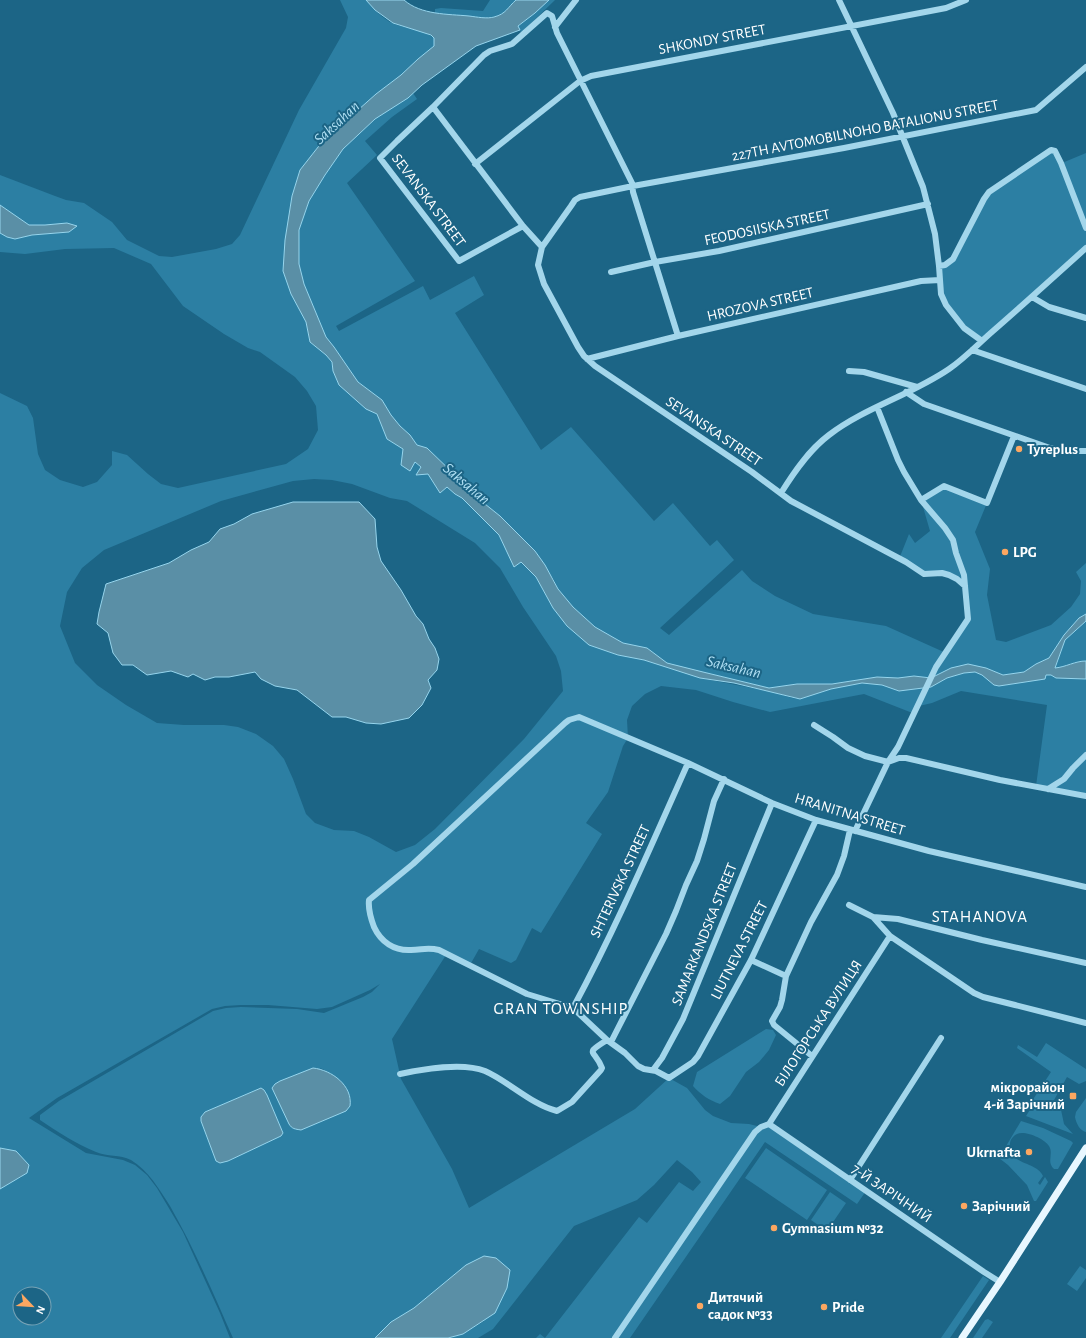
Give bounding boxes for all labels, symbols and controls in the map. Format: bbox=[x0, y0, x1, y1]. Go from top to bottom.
street label: SHKONDY STREET bbox=[657, 22, 768, 57]
street label: 227TH AVTOMOBILNOHO BATALIONU STREET bbox=[730, 97, 1000, 164]
water label: Saksahan bbox=[311, 98, 362, 147]
street label: SEVANSKA STREET bbox=[389, 151, 469, 250]
street label: FEODOSIISKA STREET bbox=[703, 207, 832, 248]
street label: HROZOVA STREET bbox=[705, 285, 815, 324]
street label: SEVANSKA STREET bbox=[663, 394, 765, 469]
place label: Tyreplus bbox=[1027, 442, 1078, 457]
marker: Tyreplus bbox=[1014, 444, 1024, 454]
water label: Saksahan bbox=[440, 460, 493, 508]
place label: LPG bbox=[1013, 545, 1037, 560]
marker: LPG bbox=[1000, 547, 1010, 557]
water label: Saksahan bbox=[705, 653, 763, 681]
street label: HRANITNA STREET bbox=[793, 791, 907, 839]
street label: SHTERIVSKA STREET bbox=[588, 822, 653, 940]
street label: SAMARKANDSKA STREET bbox=[669, 860, 740, 1008]
street label: LIUTNEVA STREET bbox=[708, 898, 771, 1002]
district label: STAHANOVA bbox=[932, 908, 1028, 925]
street label: БІЛОГОРСЬКА ВУЛИЦЯ bbox=[772, 957, 865, 1089]
district label: GRAN TOWNSHIP bbox=[494, 1000, 628, 1017]
place label: мікрорайон 4-й Зарічний bbox=[984, 1080, 1065, 1112]
marker: мікрорайон 4-й Зарічний bbox=[1068, 1091, 1078, 1101]
place label: Ukrnafta bbox=[967, 1145, 1021, 1160]
marker: Ukrnafta bbox=[1024, 1147, 1034, 1157]
street label: 7-Й ЗАРІЧНИЙ bbox=[849, 1161, 935, 1226]
place label: Зарічний bbox=[972, 1199, 1031, 1214]
marker: Зарічний bbox=[959, 1201, 969, 1211]
place label: Gymnasium №32 bbox=[782, 1221, 884, 1236]
marker: Gymnasium №32 bbox=[769, 1223, 779, 1233]
north arrow bbox=[12, 1286, 52, 1326]
place label: Дитячий садок №33 bbox=[708, 1290, 773, 1322]
place label: Pride bbox=[832, 1300, 864, 1315]
marker: Дитячий садок №33 bbox=[695, 1301, 705, 1311]
marker: Pride bbox=[819, 1302, 829, 1312]
text: N bbox=[34, 1304, 47, 1316]

